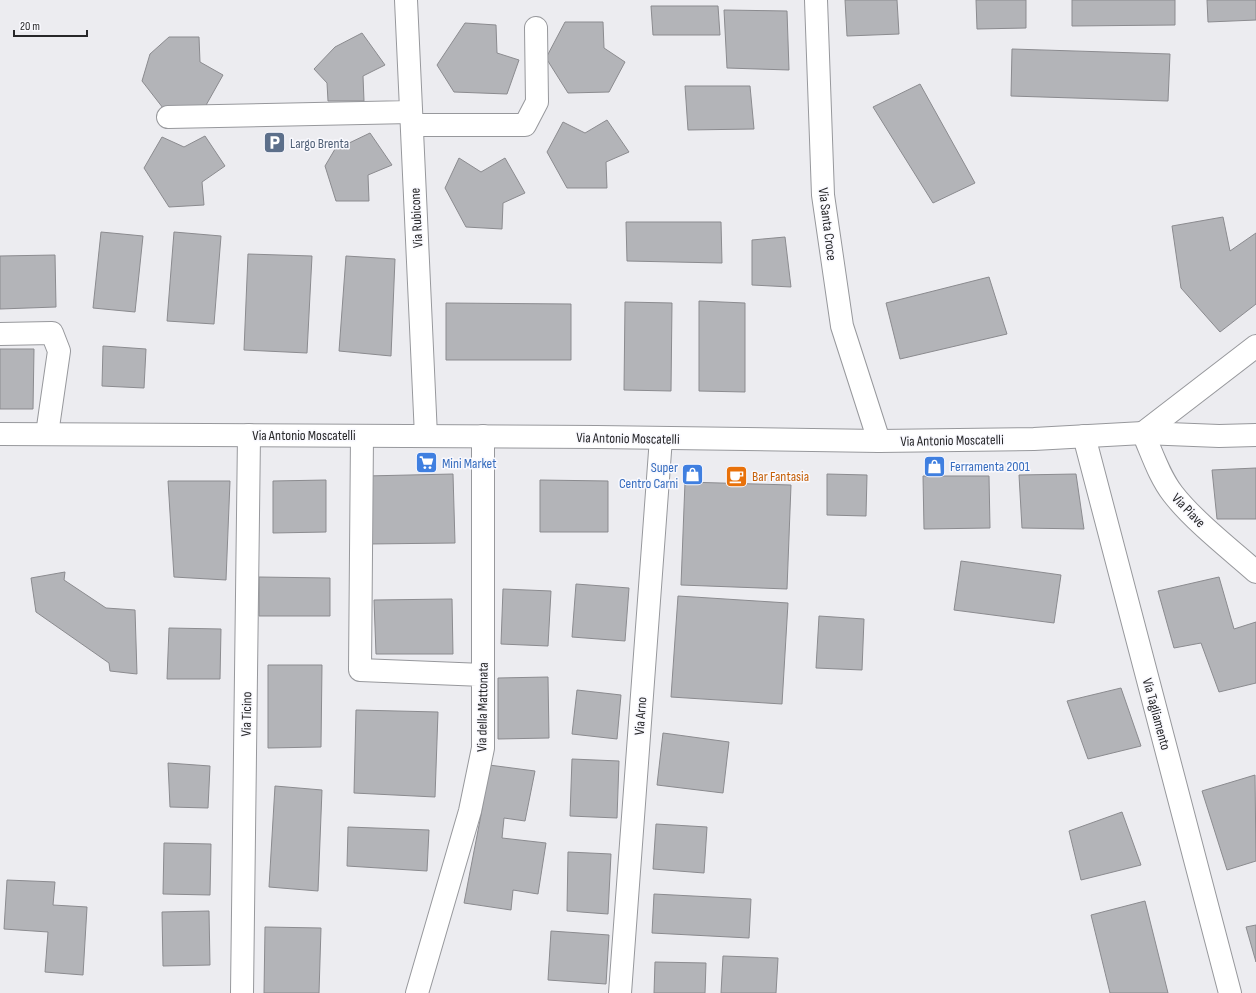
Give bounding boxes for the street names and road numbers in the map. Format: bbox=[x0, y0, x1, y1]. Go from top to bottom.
street label: Via Rubicone bbox=[406, 187, 427, 248]
street label: Via Santa Croce bbox=[815, 187, 840, 261]
street label: Via Antonio Moscatelli bbox=[252, 427, 356, 444]
street label: Via Antonio Moscatelli bbox=[576, 429, 680, 448]
street label: Via Antonio Moscatelli bbox=[900, 431, 1004, 450]
street label: Via Piave bbox=[1168, 490, 1209, 531]
street label: Via della Mattonata bbox=[473, 662, 492, 752]
street label: Via Tagliamento bbox=[1139, 676, 1174, 752]
street label: Via Ticino bbox=[238, 691, 255, 737]
street label: Via Arno bbox=[631, 696, 650, 736]

